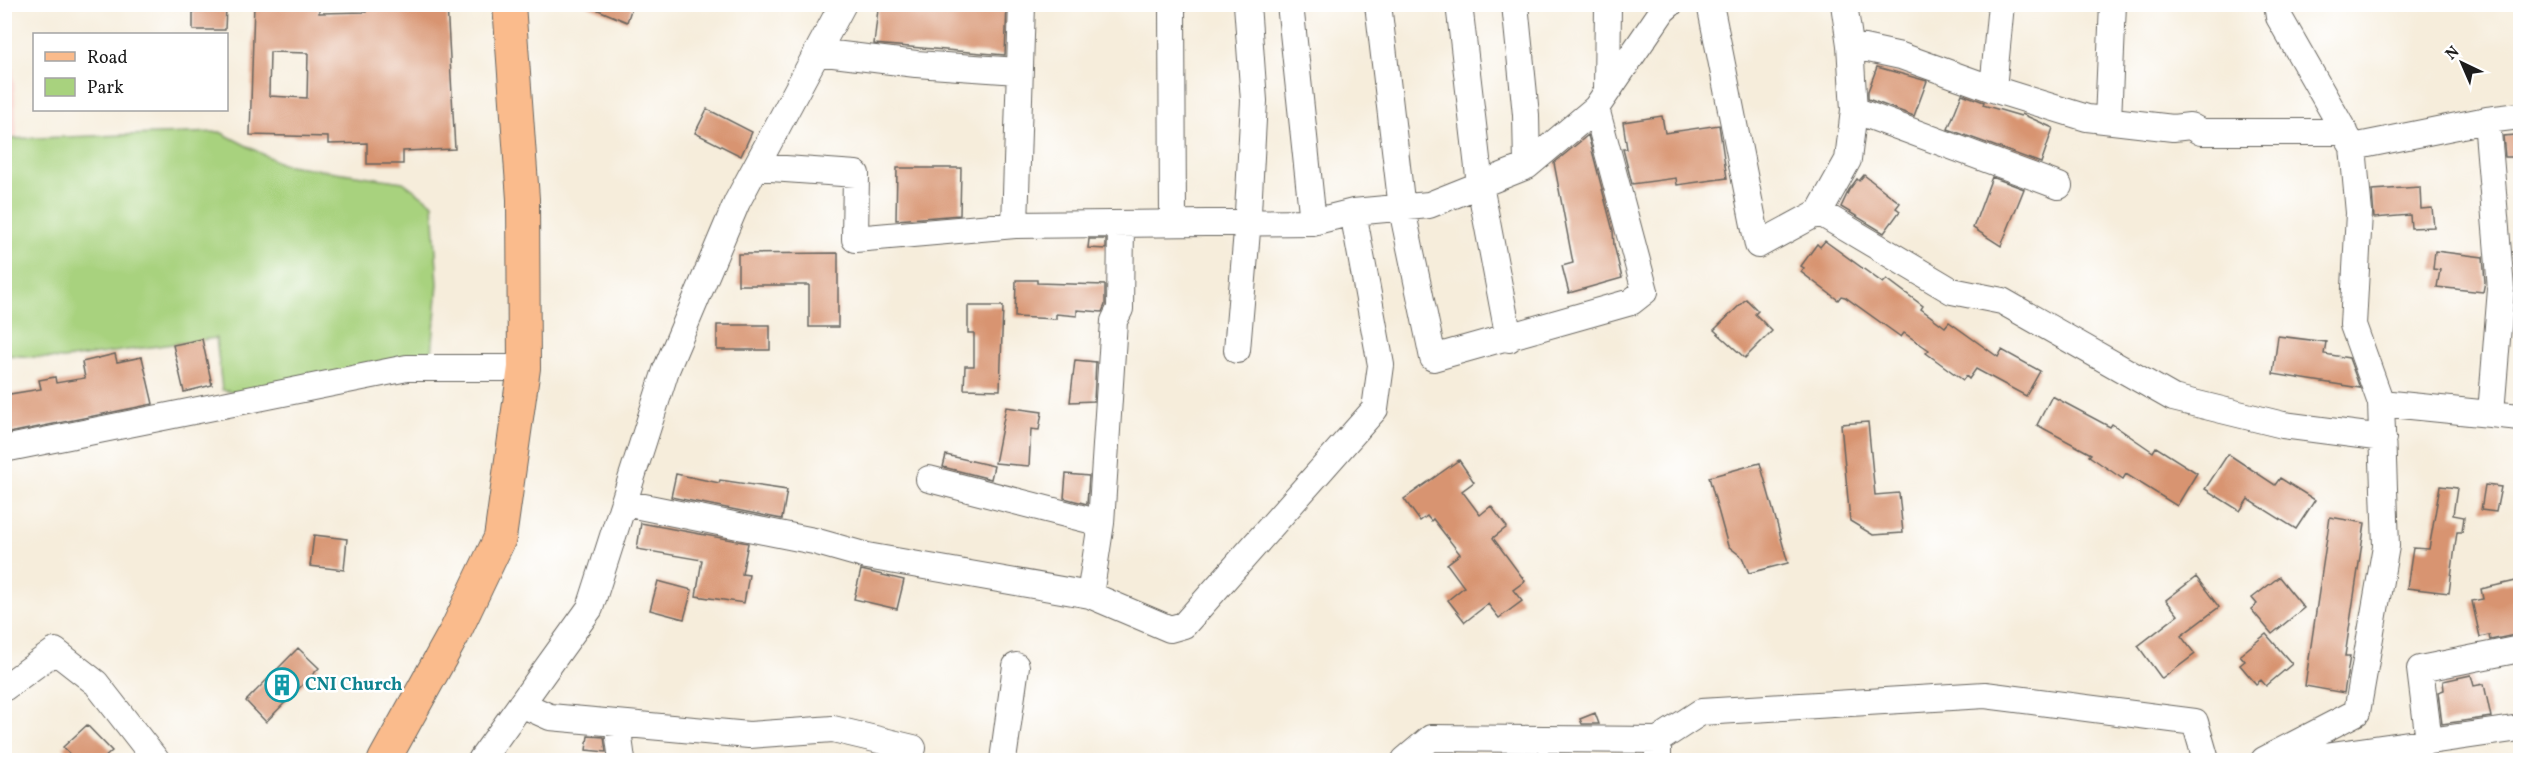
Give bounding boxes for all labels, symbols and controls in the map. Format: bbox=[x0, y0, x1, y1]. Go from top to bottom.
legend bbox=[33, 33, 228, 111]
north arrow bbox=[2432, 33, 2492, 93]
text: N bbox=[2441, 41, 2465, 66]
text: Road bbox=[87, 46, 128, 71]
text: Park bbox=[87, 76, 124, 101]
building icon: CNI Church bbox=[264, 667, 300, 703]
place label: CNI Church bbox=[305, 673, 403, 698]

